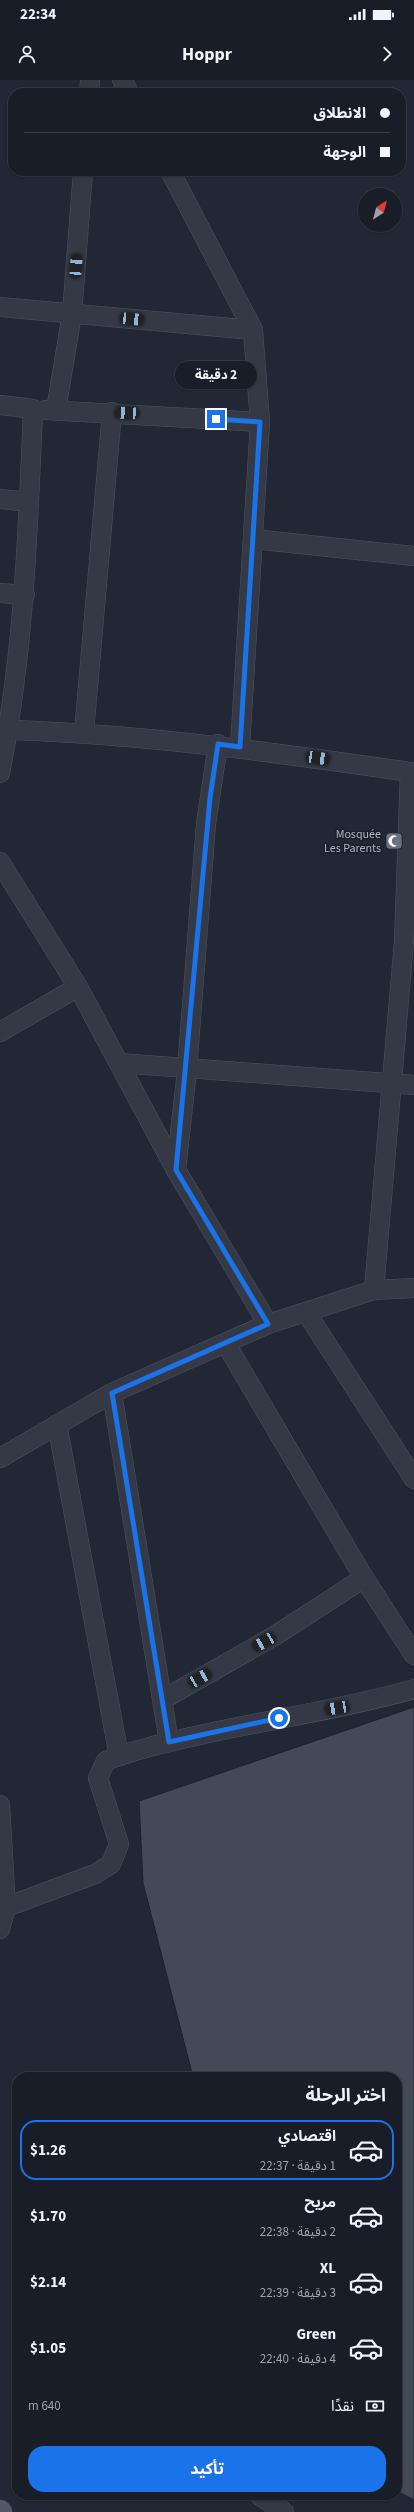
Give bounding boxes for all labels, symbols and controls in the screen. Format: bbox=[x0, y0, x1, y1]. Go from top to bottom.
text: 22:34 bbox=[20, 4, 56, 25]
text: Hoppr bbox=[182, 42, 232, 67]
icon: person bbox=[16, 43, 38, 65]
icon: forward bbox=[376, 43, 398, 65]
text: الانطلاق bbox=[314, 103, 366, 124]
text: الوجهة bbox=[323, 142, 366, 163]
north arrow bbox=[358, 188, 402, 232]
map controls bbox=[358, 188, 402, 232]
car bbox=[69, 254, 83, 278]
car bbox=[120, 312, 144, 326]
callout: 2 دقيقة bbox=[175, 361, 257, 389]
text: 2 دقيقة bbox=[195, 366, 237, 384]
car bbox=[115, 406, 139, 420]
route end bbox=[207, 410, 225, 428]
car bbox=[305, 750, 331, 766]
place label: Mosquée Les Parents bbox=[324, 826, 381, 857]
mosque icon: Mosquée Les Parents bbox=[384, 831, 404, 851]
car bbox=[251, 1631, 277, 1653]
car bbox=[187, 1667, 213, 1689]
car bbox=[324, 1700, 350, 1716]
route start bbox=[270, 1709, 288, 1727]
text: اختر الرحلة bbox=[306, 2083, 386, 2108]
text: اقتصادي bbox=[278, 2126, 336, 2147]
icon: car bbox=[348, 2132, 384, 2168]
text: $1.26 bbox=[30, 2140, 66, 2161]
text: 1 دقيقة · 22:37 bbox=[260, 2157, 336, 2175]
text: مريح bbox=[304, 2192, 336, 2213]
icon: car bbox=[348, 2198, 384, 2234]
text: $1.70 bbox=[30, 2206, 66, 2227]
text: 2 دقيقة · 22:38 bbox=[260, 2223, 336, 2241]
text: XL bbox=[320, 2258, 336, 2279]
icon: car bbox=[348, 2264, 384, 2300]
text: $2.14 bbox=[30, 2272, 66, 2293]
text: 3 دقيقة · 22:39 bbox=[260, 2284, 336, 2302]
text: Green bbox=[296, 2324, 336, 2345]
icon: car bbox=[348, 2330, 384, 2366]
text: $1.05 bbox=[30, 2338, 66, 2359]
text: 4 دقيقة · 22:40 bbox=[260, 2350, 336, 2368]
icon: cash bbox=[364, 2395, 386, 2417]
text: نقدًا bbox=[331, 2396, 354, 2417]
text: 640 m bbox=[28, 2397, 61, 2415]
button: تأكيد bbox=[28, 2446, 386, 2492]

